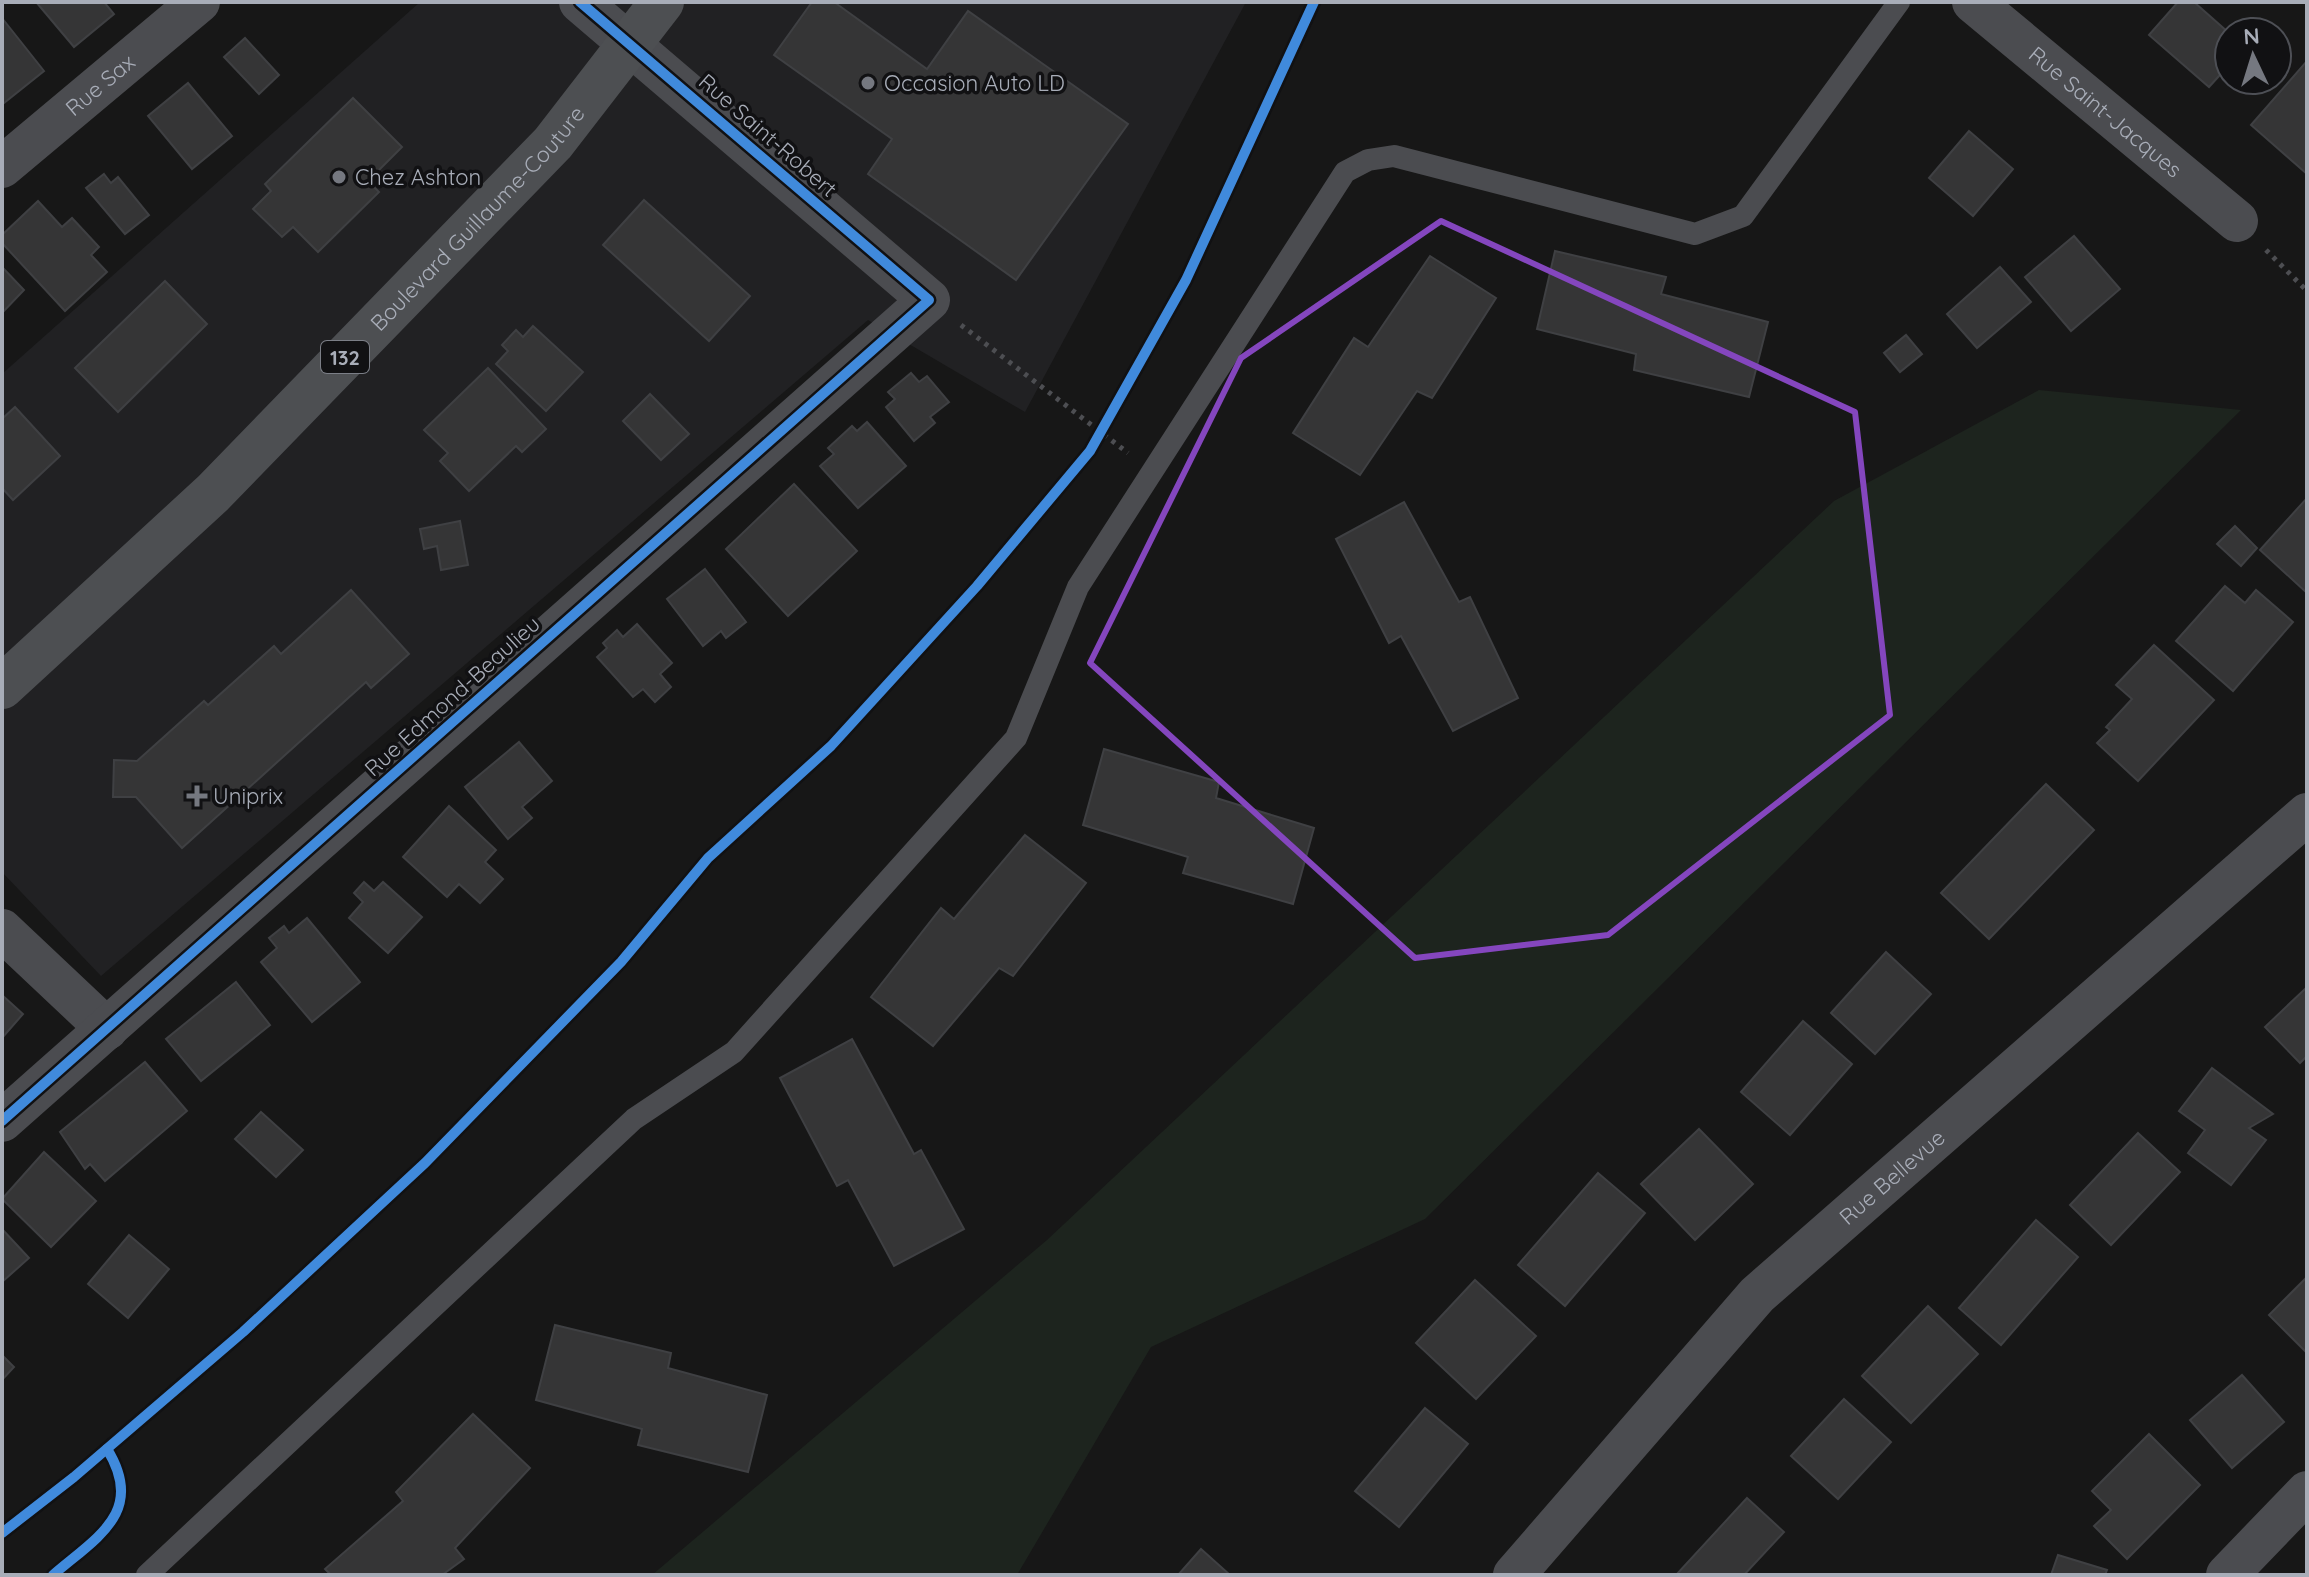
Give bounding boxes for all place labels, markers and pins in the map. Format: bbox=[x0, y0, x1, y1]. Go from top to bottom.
place label: Occasion Auto LD bbox=[884, 69, 1065, 97]
marker: Occasion Auto LD bbox=[859, 74, 877, 92]
place label: Chez Ashton bbox=[355, 163, 481, 191]
marker: Chez Ashton bbox=[330, 168, 348, 186]
place label: Uniprix bbox=[213, 782, 283, 810]
marker: Uniprix bbox=[188, 787, 206, 805]

